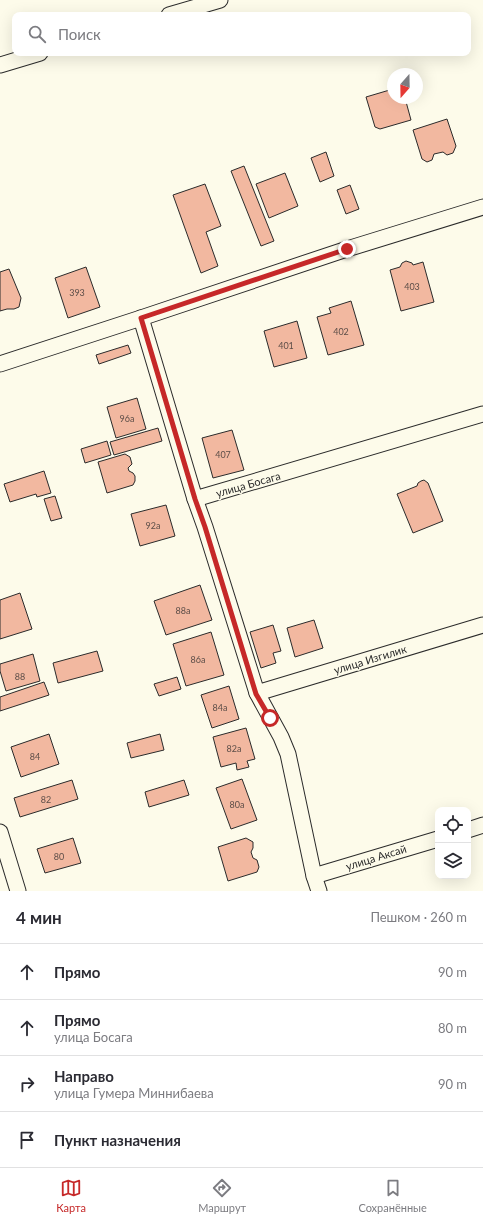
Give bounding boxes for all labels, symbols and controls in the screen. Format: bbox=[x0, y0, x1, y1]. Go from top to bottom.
search box bbox=[12, 12, 471, 56]
icon: search bbox=[26, 23, 48, 45]
text: Поиск bbox=[58, 25, 101, 43]
north arrow bbox=[387, 68, 423, 104]
route end bbox=[338, 240, 356, 258]
house number: 403 bbox=[404, 281, 420, 292]
house number: 393 bbox=[69, 287, 85, 298]
house number: 402 bbox=[333, 326, 349, 337]
house number: 401 bbox=[278, 340, 294, 351]
house number: 96а bbox=[120, 413, 134, 424]
house number: 407 bbox=[215, 449, 231, 460]
street label: улица Босага bbox=[214, 469, 282, 499]
house number: 92а bbox=[146, 520, 160, 531]
house number: 88а bbox=[176, 605, 190, 616]
street label: улица Изгилик bbox=[332, 642, 408, 676]
house number: 86а bbox=[191, 654, 205, 665]
house number: 88 bbox=[15, 671, 25, 682]
house number: 84а bbox=[213, 702, 227, 713]
route start bbox=[261, 709, 279, 727]
house number: 82а bbox=[227, 743, 241, 754]
house number: 84 bbox=[30, 751, 40, 762]
house number: 82 bbox=[41, 794, 51, 805]
house number: 80а bbox=[230, 799, 244, 810]
map controls bbox=[435, 807, 471, 879]
button: locate bbox=[435, 807, 471, 843]
street label: улица Аксай bbox=[344, 842, 408, 872]
button: layers bbox=[435, 843, 471, 879]
house number: 80 bbox=[54, 851, 64, 862]
text: 4 мин bbox=[16, 907, 62, 928]
text: Пешком · 260 m bbox=[370, 909, 467, 925]
icon: ahead bbox=[16, 961, 38, 983]
text: Прямо bbox=[54, 963, 100, 981]
text: 90 m bbox=[438, 964, 467, 980]
text: Прямо bbox=[54, 1011, 100, 1029]
icon: ahead bbox=[16, 1017, 38, 1039]
text: 80 m bbox=[438, 1020, 467, 1036]
text: улица Босага bbox=[54, 1029, 133, 1045]
text: Направо bbox=[54, 1067, 114, 1085]
icon: right bbox=[16, 1073, 38, 1095]
text: 90 m bbox=[438, 1076, 467, 1092]
text: улица Гумера Миннибаева bbox=[54, 1085, 214, 1101]
icon: arrive bbox=[16, 1129, 38, 1151]
text: Пункт назначения bbox=[54, 1131, 181, 1149]
tab: Карта bbox=[56, 1177, 86, 1214]
tab: Маршрут bbox=[198, 1177, 246, 1214]
tab: Сохранённые bbox=[358, 1177, 427, 1214]

